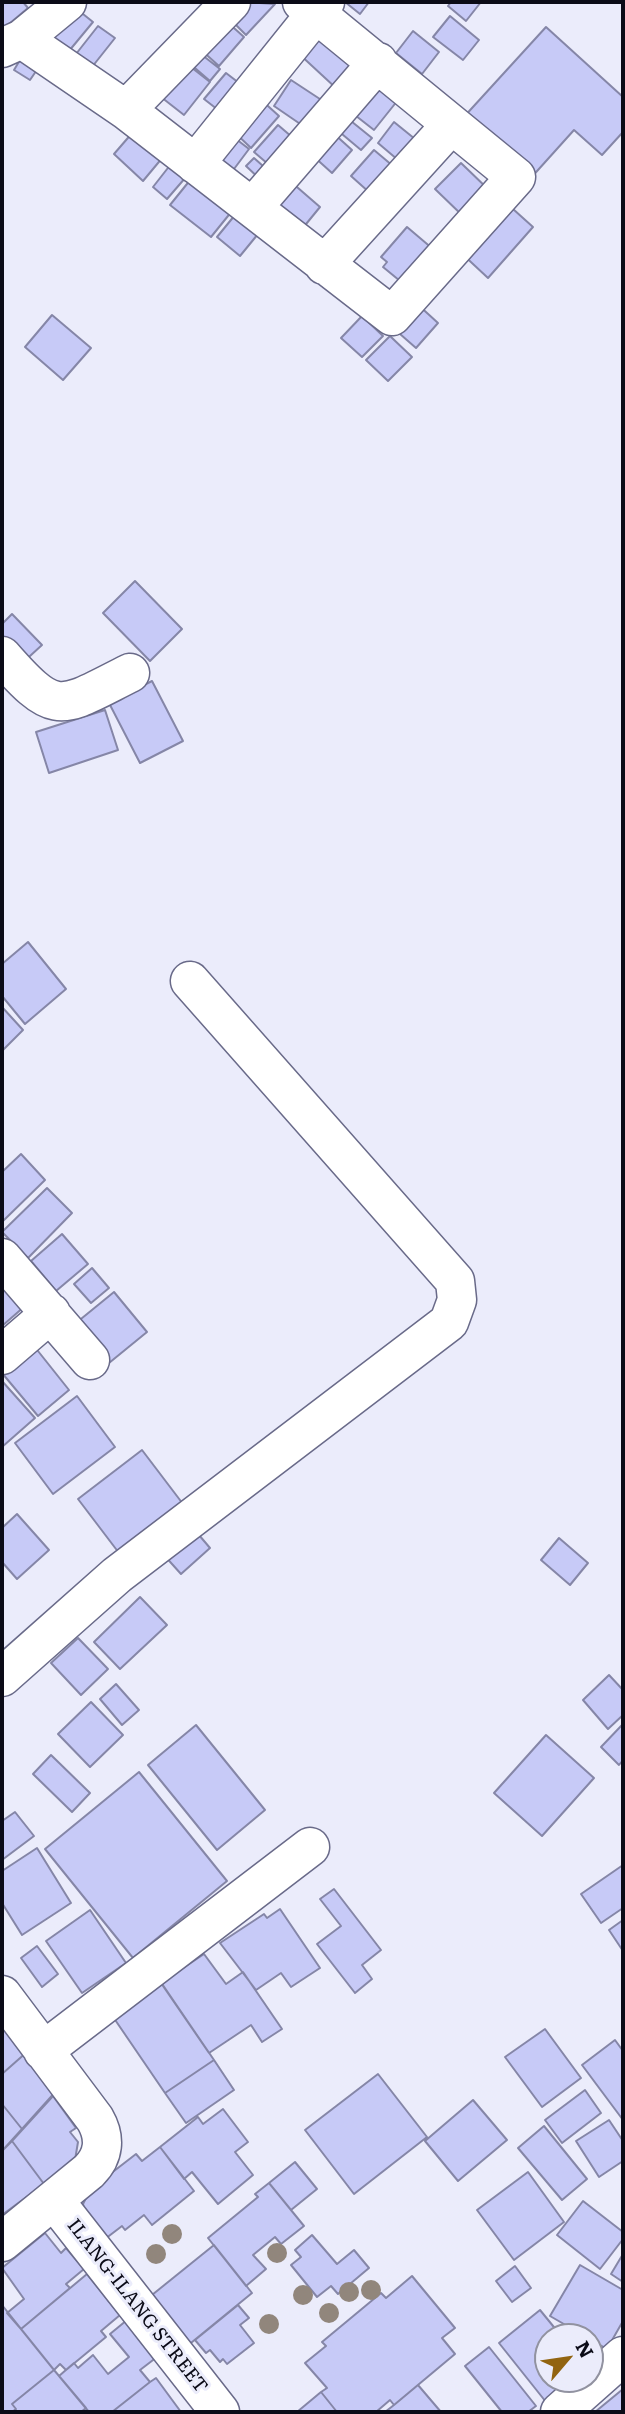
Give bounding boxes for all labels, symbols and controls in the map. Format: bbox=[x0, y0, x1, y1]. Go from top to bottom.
street label: ILANG-ILANG STREET bbox=[62, 2214, 212, 2398]
north arrow bbox=[534, 2323, 604, 2393]
text: N bbox=[570, 2335, 602, 2363]

